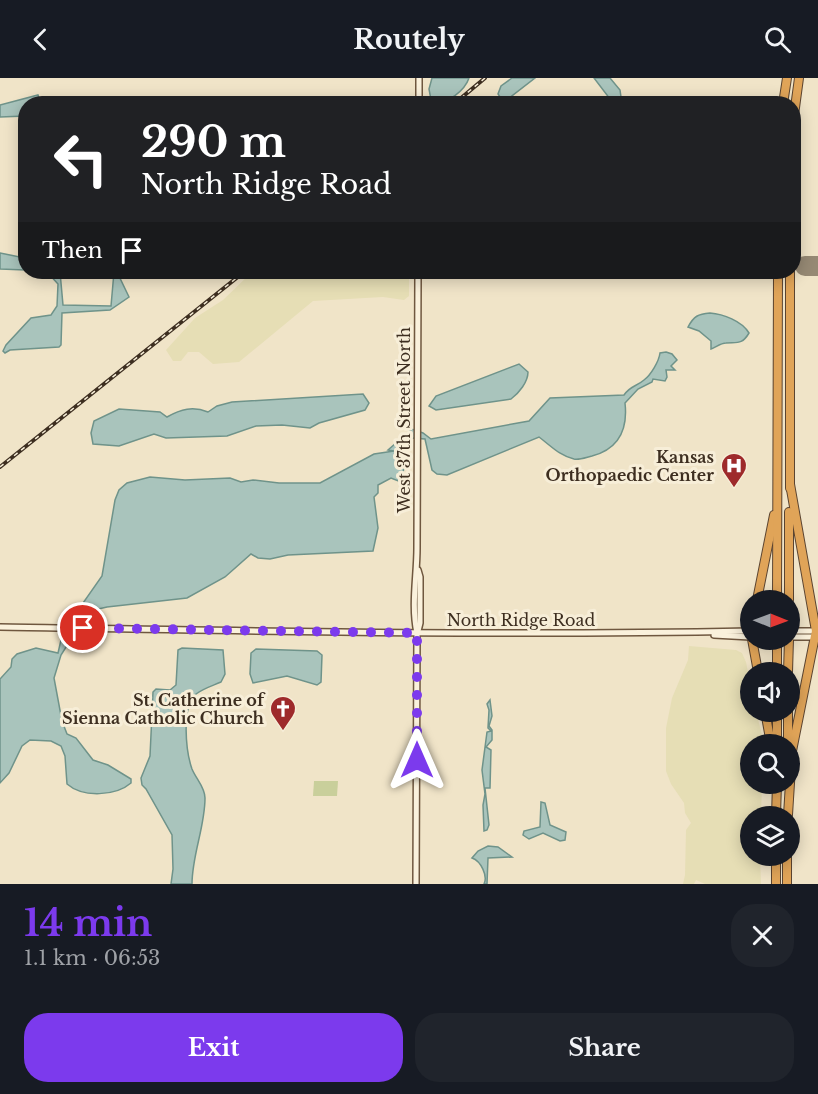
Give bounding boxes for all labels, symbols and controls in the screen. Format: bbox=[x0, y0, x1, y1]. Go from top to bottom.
icon: back bbox=[24, 23, 57, 56]
text: Routely bbox=[353, 23, 465, 56]
icon: search bbox=[761, 23, 794, 56]
text: 290 m bbox=[141, 116, 286, 168]
icon: left bbox=[42, 120, 120, 198]
text: North Ridge Road bbox=[141, 168, 391, 201]
icon: arrive bbox=[115, 234, 148, 267]
text: Then bbox=[42, 237, 103, 264]
street label: West 37th Street North bbox=[394, 327, 414, 514]
place label: Kansas Orthopaedic Center bbox=[545, 447, 714, 485]
hospital icon: Kansas Orthopaedic Center bbox=[719, 451, 749, 489]
north arrow bbox=[740, 590, 800, 650]
map controls bbox=[740, 590, 800, 866]
pin bbox=[57, 602, 108, 653]
street label: North Ridge Road bbox=[447, 610, 595, 630]
icon: arrive bbox=[66, 611, 99, 644]
button: sound bbox=[740, 662, 800, 722]
place label: St. Catherine of Sienna Catholic Church bbox=[62, 690, 266, 728]
church icon: St. Catherine of Sienna Catholic Church bbox=[268, 694, 298, 732]
position arrow bbox=[385, 728, 449, 792]
button: search bbox=[740, 734, 800, 794]
button: layers bbox=[740, 806, 800, 866]
text: 14 min bbox=[24, 901, 152, 946]
button: close bbox=[731, 904, 794, 967]
text: 1.1 km · 06:53 bbox=[24, 946, 160, 970]
button: Exit bbox=[24, 1013, 403, 1082]
button: Share bbox=[415, 1013, 794, 1082]

